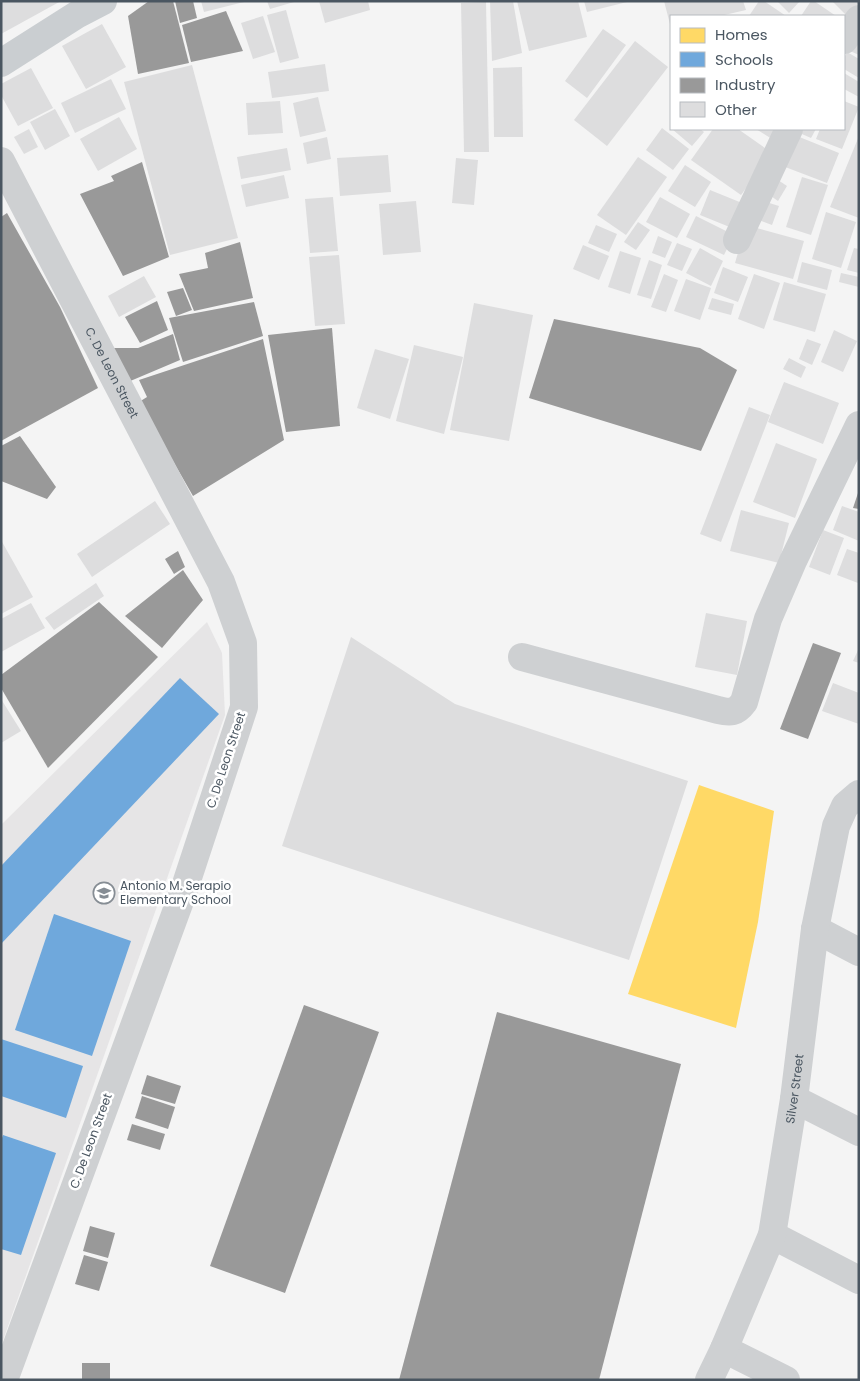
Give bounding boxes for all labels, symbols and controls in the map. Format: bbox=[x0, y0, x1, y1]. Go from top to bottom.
legend bbox=[670, 15, 845, 130]
text: Homes bbox=[715, 24, 768, 45]
text: Schools bbox=[715, 49, 773, 70]
text: Industry bbox=[715, 74, 776, 95]
text: Other bbox=[715, 99, 757, 120]
street label: C. De Leon Street bbox=[81, 324, 143, 421]
street label: C. De Leon Street bbox=[202, 709, 249, 810]
place label: Antonio M. Serapio Elementary School bbox=[120, 877, 232, 908]
school or university icon: Antonio M. Serapio Elementary School bbox=[92, 881, 116, 905]
street label: Silver Street bbox=[781, 1053, 807, 1125]
street label: C. De Leon Street bbox=[65, 1091, 116, 1191]

